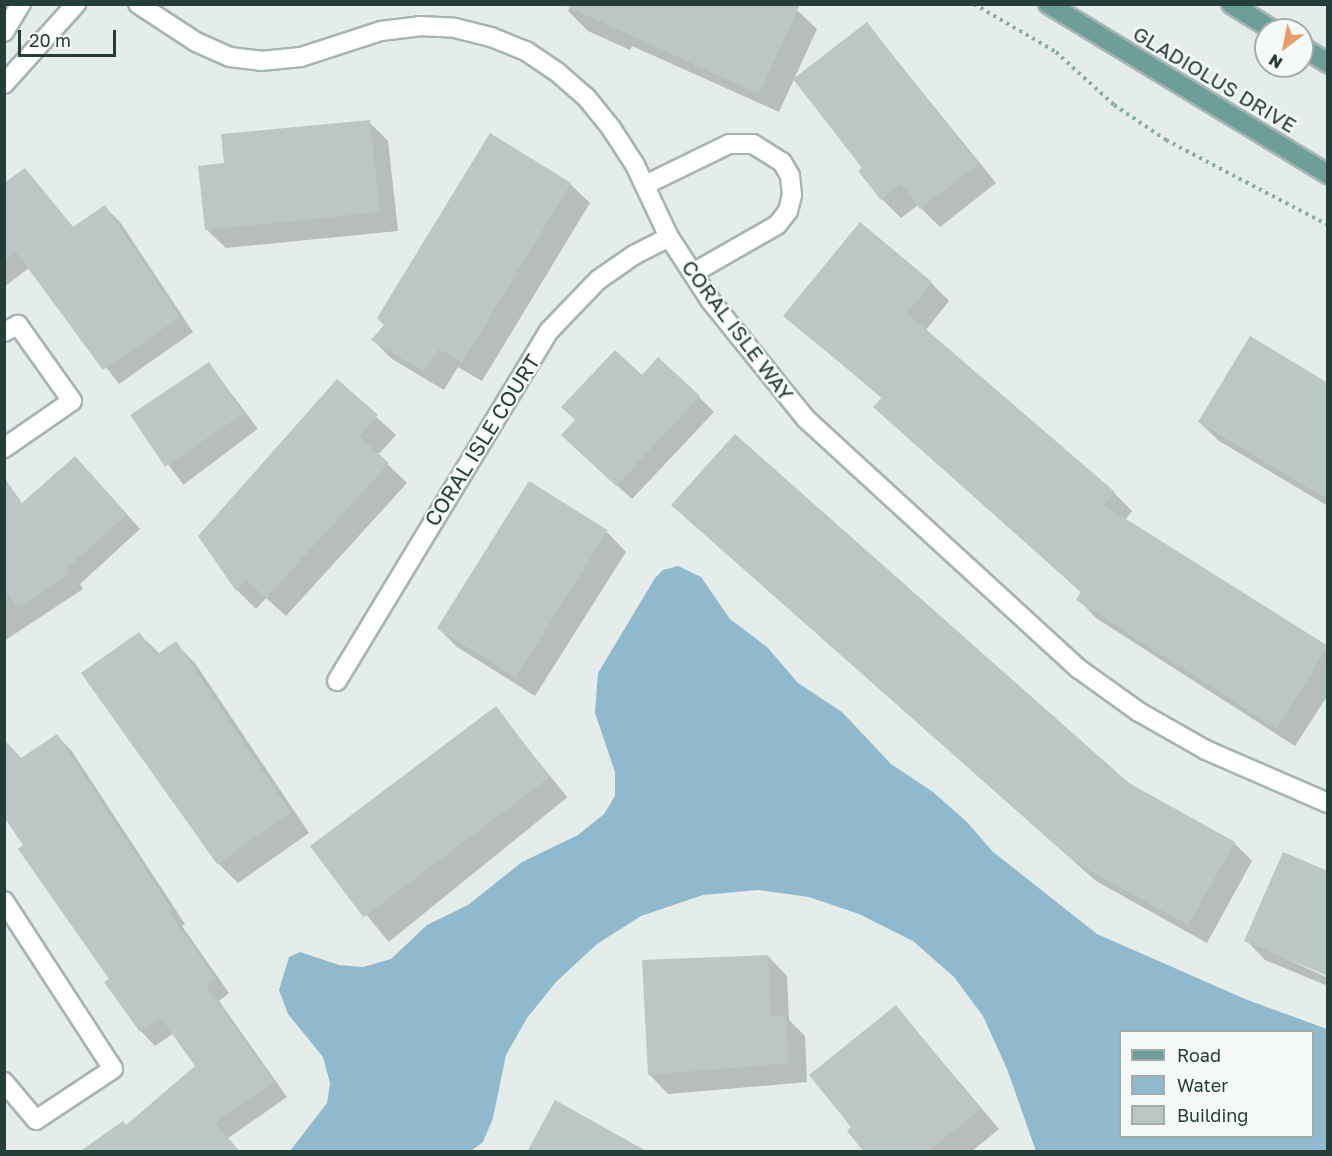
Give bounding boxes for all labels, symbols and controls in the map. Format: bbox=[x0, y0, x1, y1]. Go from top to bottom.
scale bar bbox=[21, 18, 118, 56]
north arrow bbox=[1254, 18, 1314, 78]
street label: GLADIOLUS DRIVE bbox=[1129, 20, 1301, 138]
text: 20 m bbox=[29, 29, 71, 51]
text: N bbox=[1265, 50, 1286, 73]
street label: CORAL ISLE WAY bbox=[677, 255, 799, 405]
street label: CORAL ISLE COURT bbox=[419, 349, 545, 531]
legend bbox=[1119, 1030, 1314, 1138]
text: Road bbox=[1177, 1044, 1221, 1066]
text: Water bbox=[1177, 1074, 1228, 1096]
text: Building bbox=[1177, 1104, 1248, 1126]

